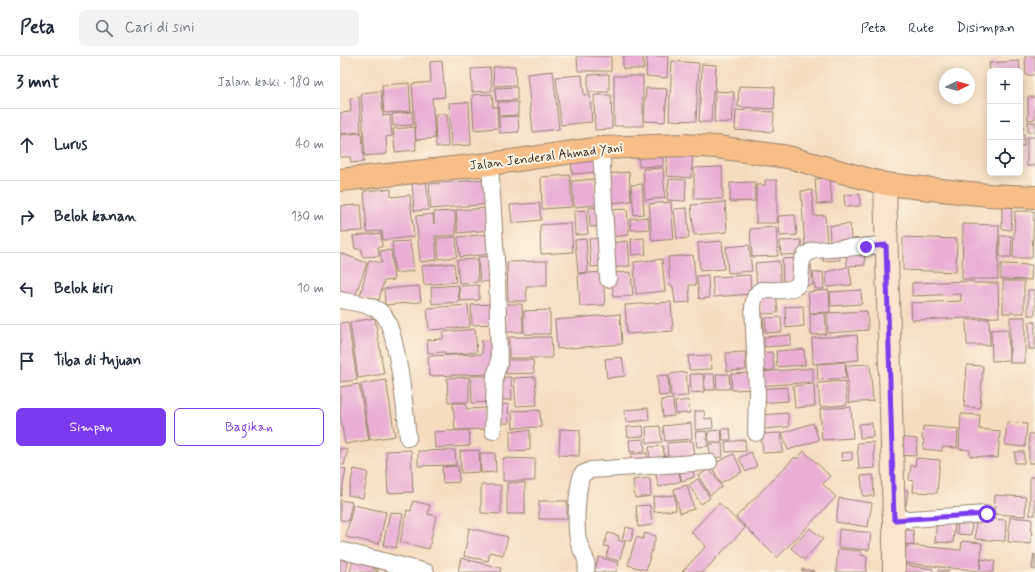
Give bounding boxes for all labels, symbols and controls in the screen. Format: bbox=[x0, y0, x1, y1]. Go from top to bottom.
search box bbox=[79, 10, 359, 46]
text: Peta bbox=[20, 15, 55, 40]
icon: search bbox=[93, 17, 115, 39]
text: Cari di sini bbox=[125, 18, 195, 38]
text: Peta bbox=[861, 19, 886, 37]
text: Rute bbox=[908, 19, 934, 37]
text: Disimpan bbox=[956, 19, 1015, 37]
north arrow bbox=[939, 68, 975, 104]
map controls bbox=[987, 68, 1023, 176]
button: + bbox=[987, 68, 1023, 104]
text: 3 mnt bbox=[16, 71, 59, 93]
text: Jalan kaki · 180 m bbox=[217, 74, 324, 91]
button: − bbox=[987, 104, 1023, 140]
icon: ahead bbox=[16, 134, 38, 156]
text: Lurus bbox=[54, 135, 87, 155]
text: 40 m bbox=[295, 136, 324, 153]
street label: Jalan Jenderal Ahmad Yani bbox=[468, 139, 624, 175]
button: locate bbox=[987, 140, 1023, 176]
icon: right bbox=[16, 206, 38, 228]
text: Belok kanan bbox=[54, 207, 137, 227]
text: 130 m bbox=[291, 208, 324, 225]
route end bbox=[857, 238, 875, 256]
icon: left bbox=[16, 278, 38, 300]
text: Belok kiri bbox=[54, 279, 113, 299]
text: 10 m bbox=[297, 280, 324, 297]
icon: arrive bbox=[16, 350, 38, 372]
text: Tiba di tujuan bbox=[54, 351, 141, 371]
button: Simpan bbox=[16, 408, 166, 446]
button: Bagikan bbox=[174, 408, 324, 446]
route start bbox=[978, 505, 996, 523]

